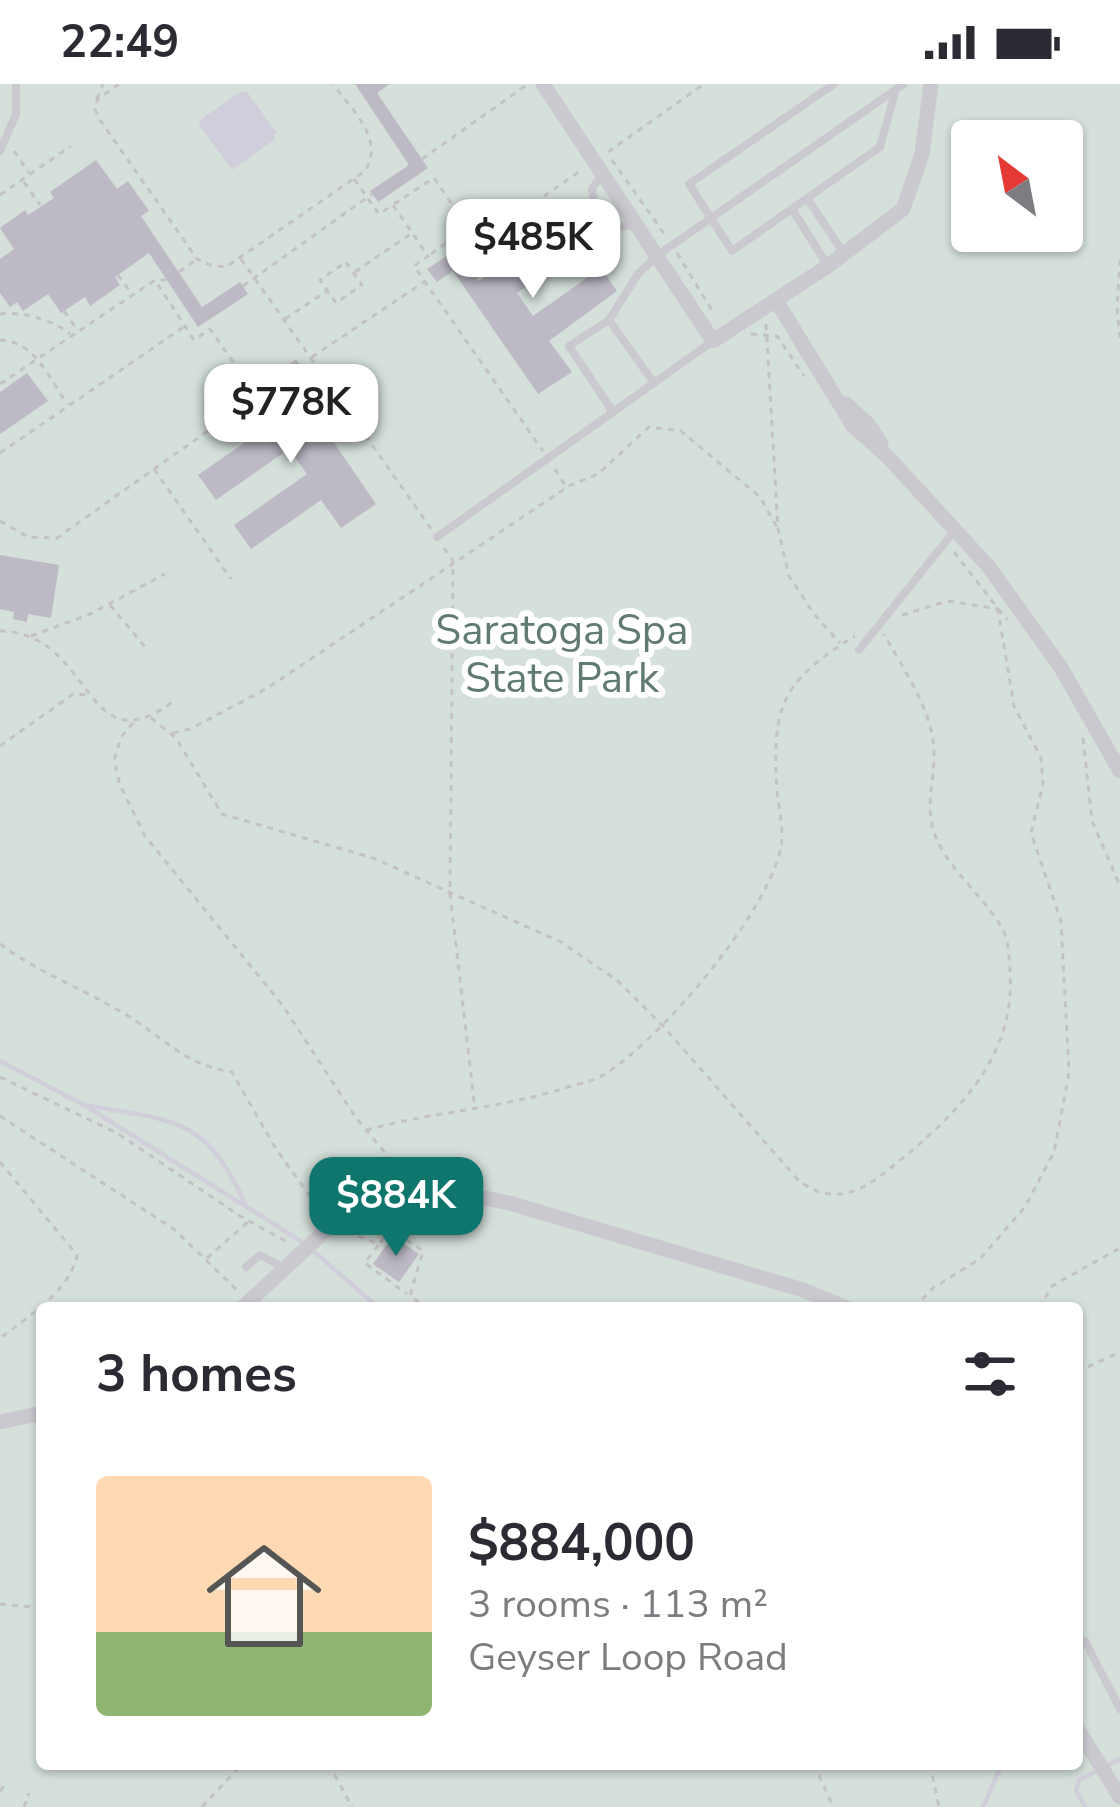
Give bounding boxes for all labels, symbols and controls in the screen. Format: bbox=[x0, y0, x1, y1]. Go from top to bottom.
text: 22:49 bbox=[60, 12, 179, 73]
north arrow bbox=[951, 120, 1083, 252]
map controls bbox=[951, 120, 1083, 252]
pin: $485K bbox=[449, 199, 617, 301]
text: $485K bbox=[473, 211, 593, 264]
pin: $778K bbox=[207, 364, 375, 466]
text: $778K bbox=[231, 376, 351, 429]
park label: Saratoga Spa State Park bbox=[435, 602, 689, 707]
pin: $884K bbox=[312, 1157, 480, 1259]
text: $884K bbox=[336, 1169, 456, 1222]
text: 3 homes bbox=[96, 1339, 297, 1409]
icon: filters bbox=[957, 1341, 1023, 1407]
text: $884,000 bbox=[468, 1508, 695, 1578]
icon: home bbox=[192, 1524, 336, 1668]
text: 3 rooms · 113 m² bbox=[468, 1578, 768, 1631]
text: Geyser Loop Road bbox=[468, 1631, 788, 1684]

